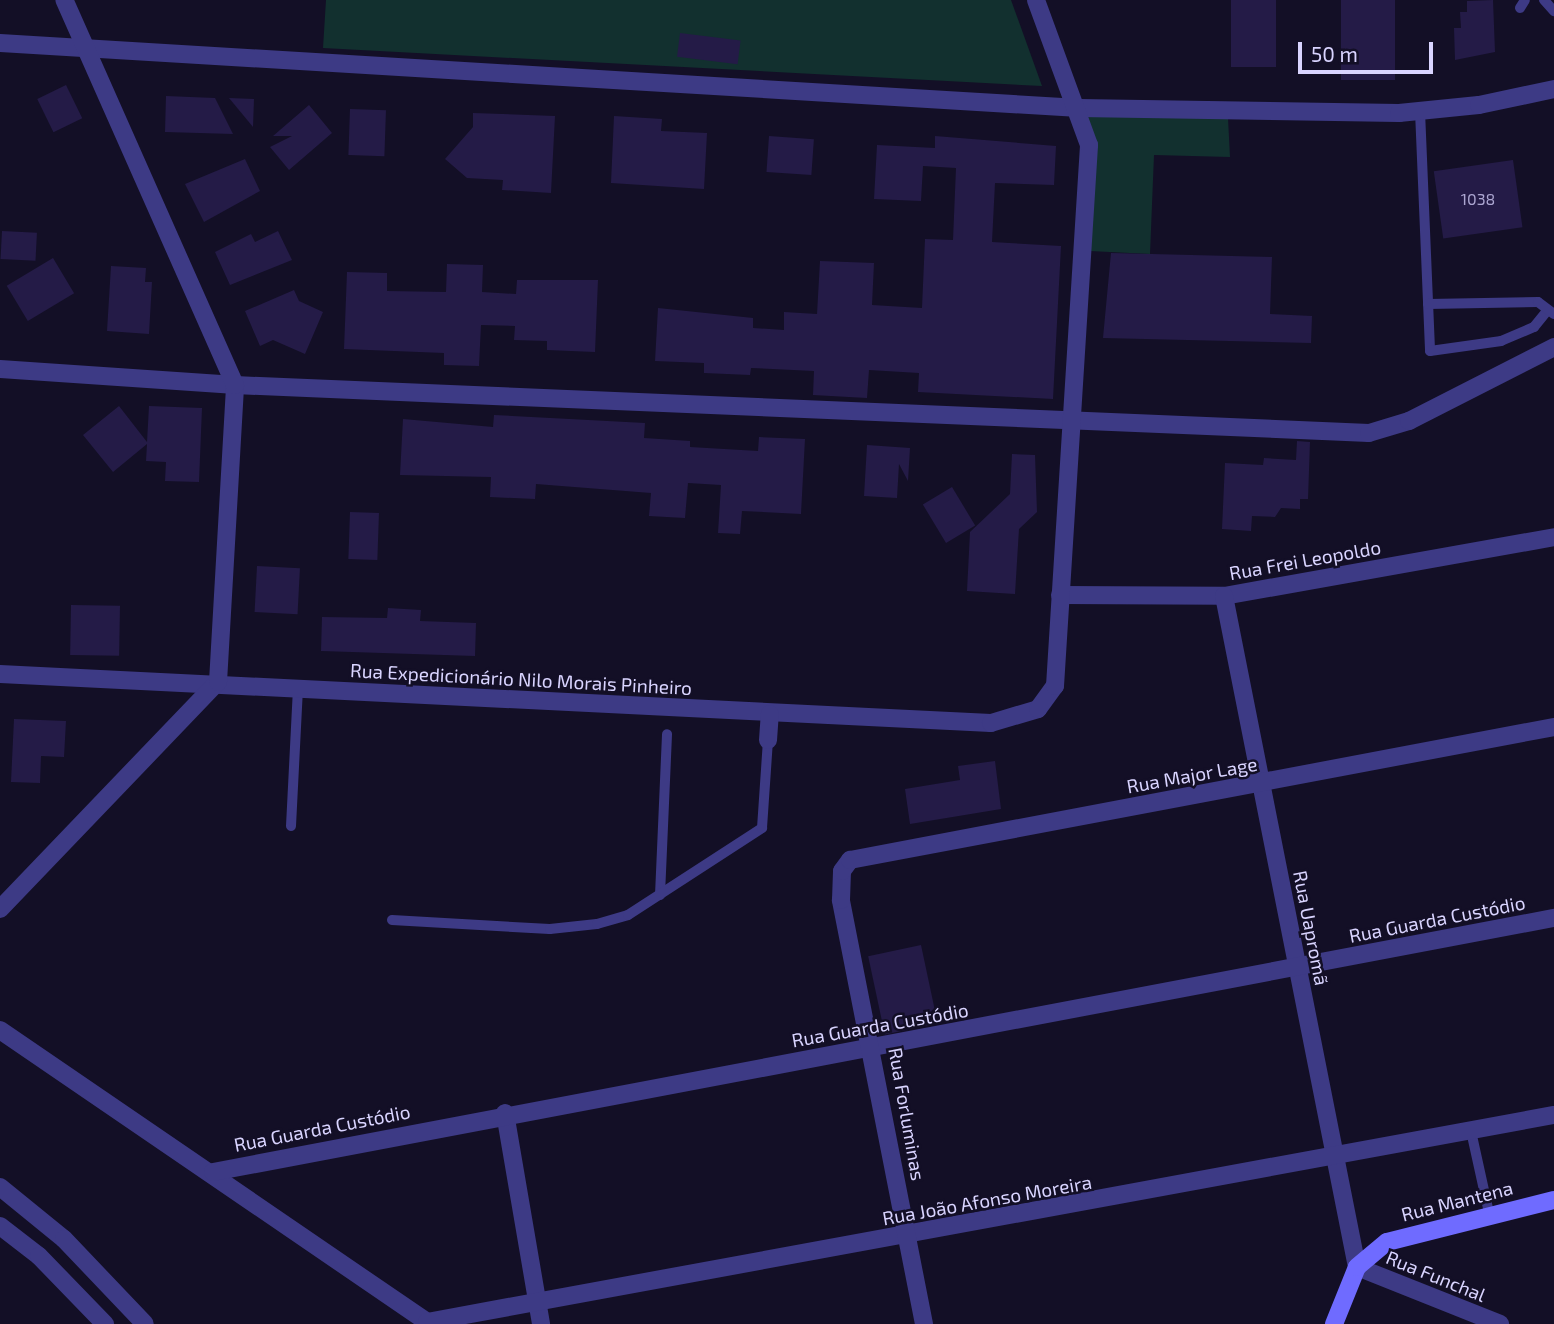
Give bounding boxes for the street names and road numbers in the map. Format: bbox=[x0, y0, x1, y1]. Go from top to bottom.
street label: Rua Frei Leopoldo bbox=[1227, 535, 1383, 585]
street label: Rua Expedicionário Nilo Morais Pinheiro bbox=[349, 659, 693, 699]
street label: Rua Major Lage bbox=[1125, 752, 1259, 798]
street label: Rua Uapromã bbox=[1289, 869, 1333, 987]
street label: Rua Guarda Custódio bbox=[1347, 891, 1527, 947]
street label: Rua Guarda Custódio bbox=[790, 998, 970, 1052]
street label: Rua Forluminas bbox=[884, 1046, 930, 1182]
street label: Rua Guarda Custódio bbox=[232, 1100, 412, 1156]
street label: Rua João Afonso Moreira bbox=[880, 1170, 1094, 1230]
street label: Rua Mantena bbox=[1399, 1176, 1515, 1226]
street label: Rua Funchal bbox=[1383, 1246, 1489, 1306]

